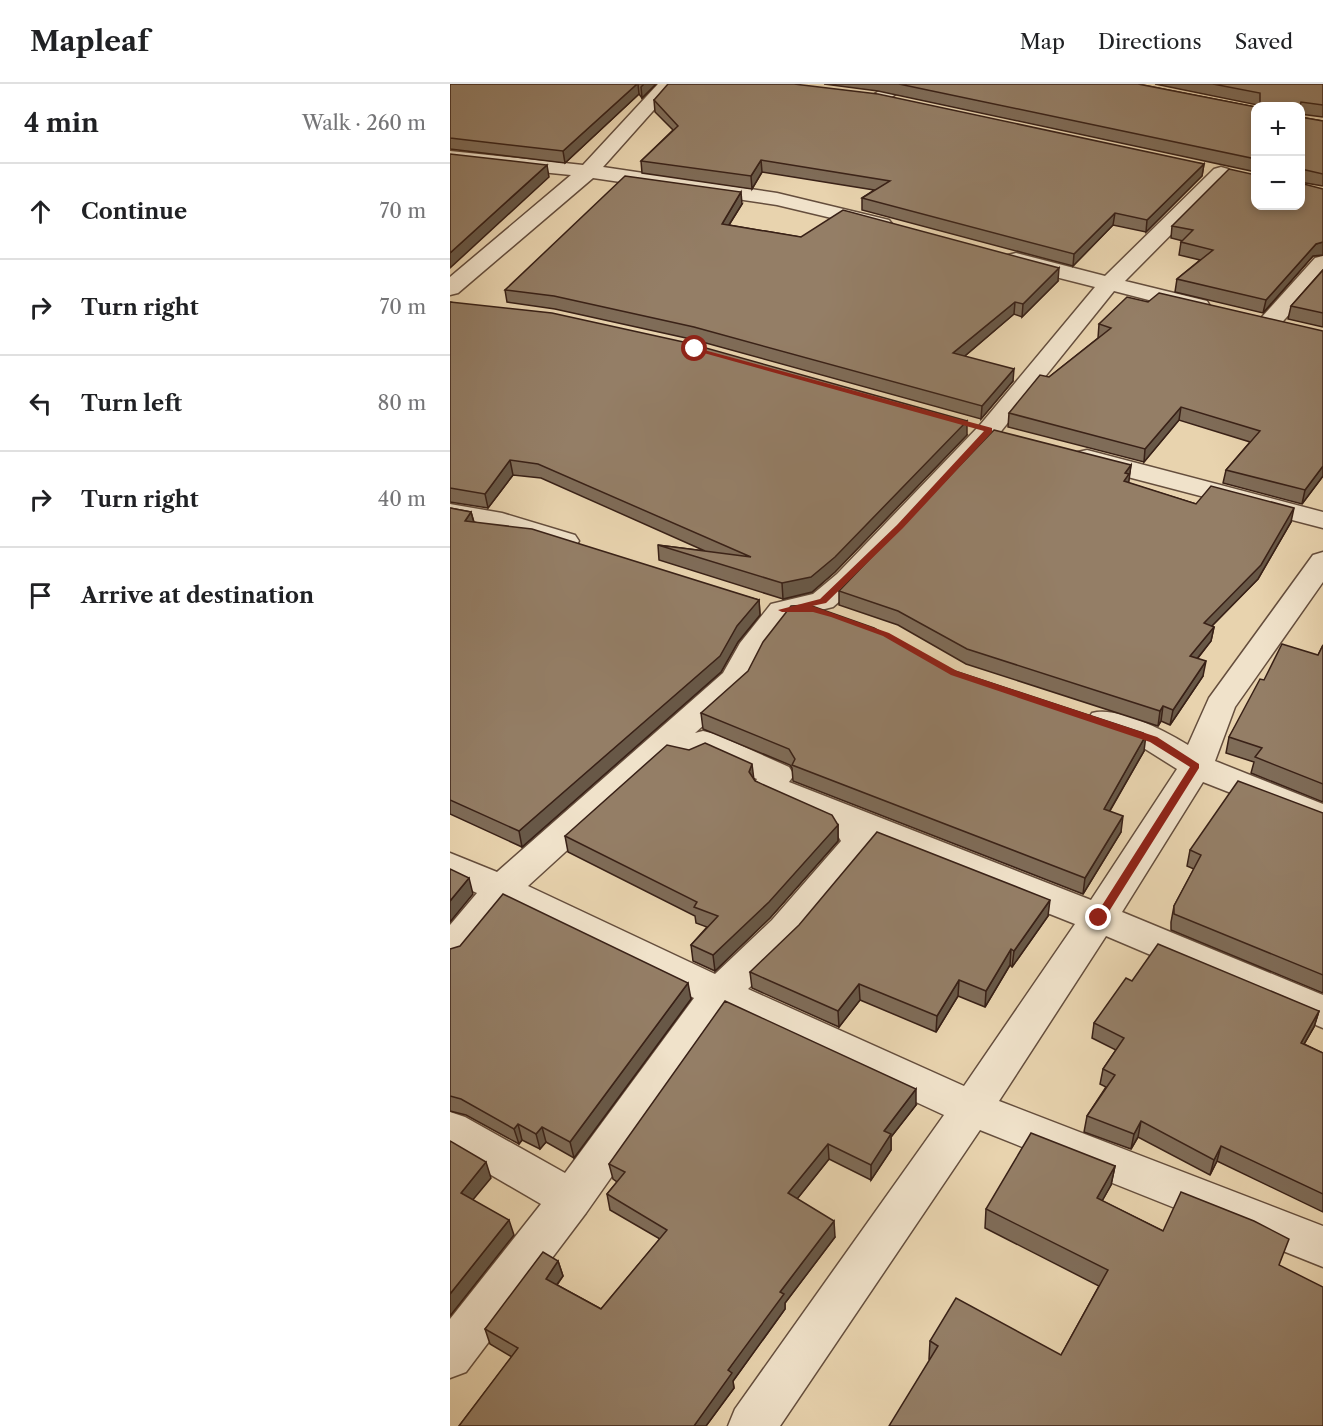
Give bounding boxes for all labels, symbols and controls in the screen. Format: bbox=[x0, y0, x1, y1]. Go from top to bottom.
text: Mapleaf bbox=[30, 24, 149, 58]
text: Map bbox=[1020, 29, 1065, 54]
text: Directions bbox=[1098, 29, 1202, 54]
text: Saved bbox=[1235, 29, 1293, 54]
map controls bbox=[1251, 102, 1305, 210]
button: + bbox=[1251, 102, 1305, 156]
text: 4 min bbox=[24, 107, 99, 139]
text: Walk · 260 m bbox=[302, 111, 426, 135]
button: − bbox=[1251, 156, 1305, 210]
icon: ahead bbox=[24, 195, 57, 228]
text: Continue bbox=[81, 198, 187, 225]
text: 70 m bbox=[380, 199, 426, 223]
icon: right bbox=[24, 291, 57, 324]
text: Turn right bbox=[81, 294, 199, 321]
text: 70 m bbox=[380, 295, 426, 319]
route start bbox=[681, 335, 707, 361]
icon: left bbox=[24, 387, 57, 420]
text: Turn left bbox=[81, 390, 182, 417]
text: 80 m bbox=[378, 391, 426, 415]
icon: right bbox=[24, 483, 57, 516]
text: Turn right bbox=[81, 486, 199, 513]
text: 40 m bbox=[378, 487, 426, 511]
icon: arrive bbox=[24, 579, 57, 612]
text: Arrive at destination bbox=[81, 582, 314, 609]
route end bbox=[1085, 904, 1111, 930]

